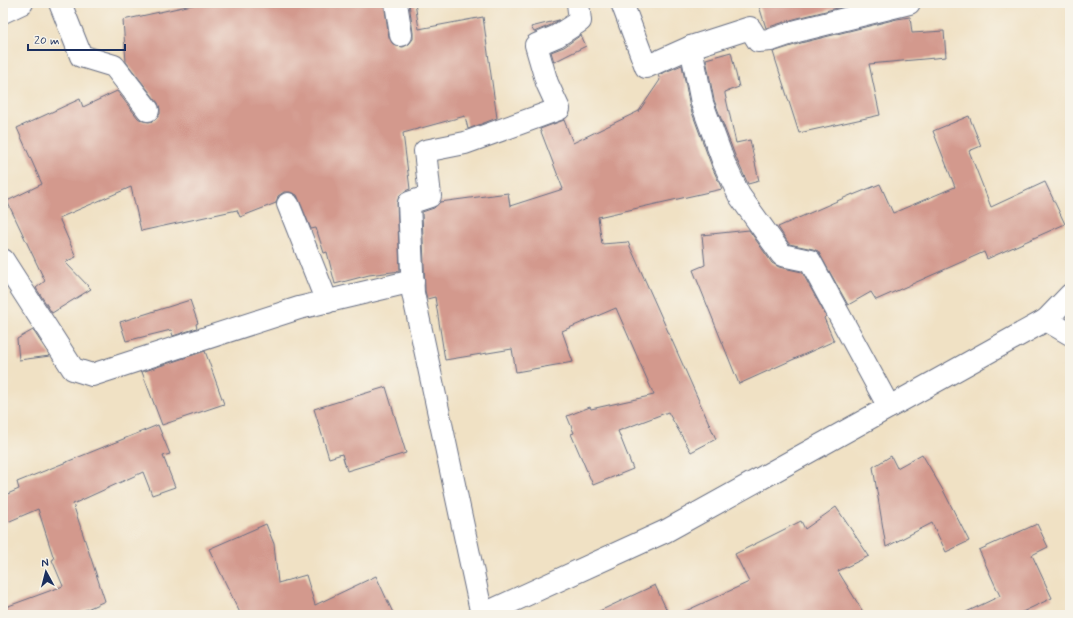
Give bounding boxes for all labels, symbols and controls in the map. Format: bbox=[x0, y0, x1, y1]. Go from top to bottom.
scale bar bbox=[28, 26, 125, 52]
text: 20 m bbox=[34, 33, 60, 49]
north arrow bbox=[26, 552, 66, 592]
text: N bbox=[40, 556, 49, 570]

